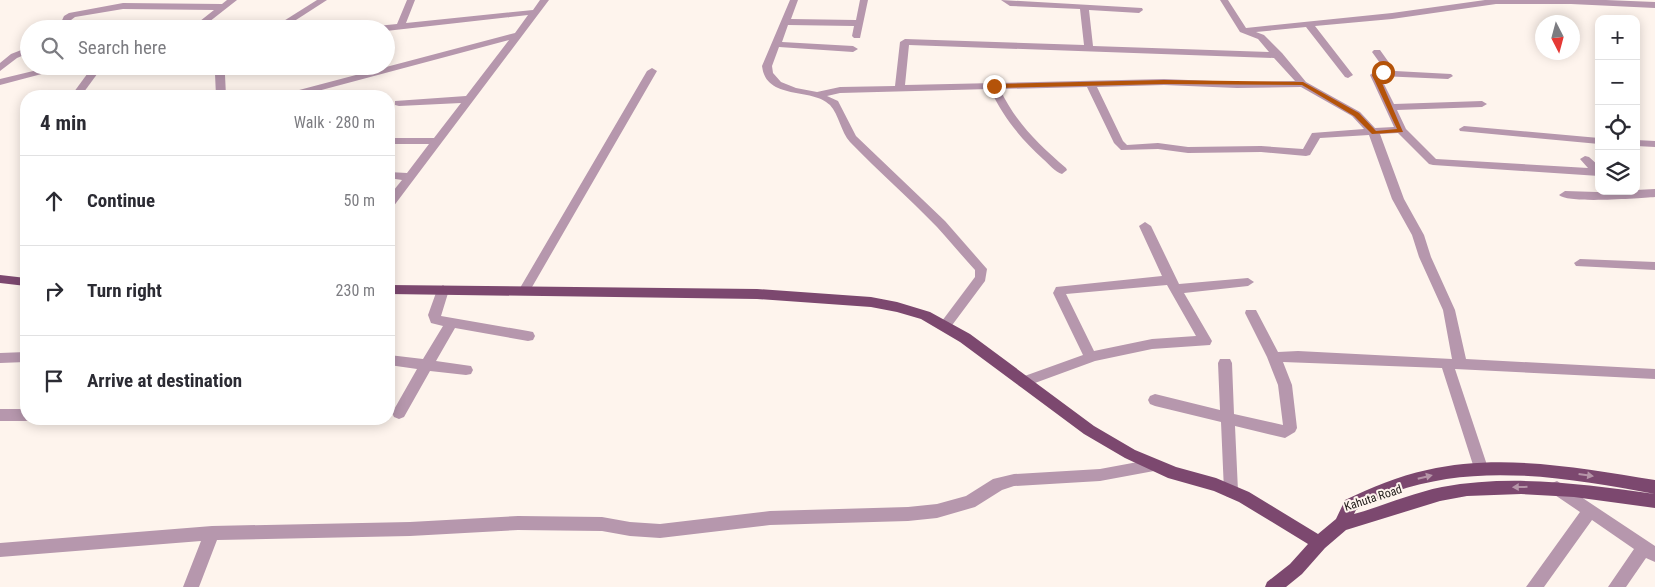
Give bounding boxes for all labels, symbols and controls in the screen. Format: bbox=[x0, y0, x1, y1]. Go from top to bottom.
north arrow bbox=[1535, 15, 1580, 60]
map controls bbox=[1595, 15, 1640, 195]
button: + bbox=[1595, 15, 1640, 60]
search box bbox=[20, 20, 395, 75]
icon: search bbox=[38, 34, 66, 62]
text: Search here bbox=[78, 36, 166, 59]
button: − bbox=[1595, 60, 1640, 105]
route start bbox=[1372, 61, 1395, 84]
route end bbox=[983, 75, 1006, 98]
button: locate bbox=[1595, 105, 1640, 150]
text: 4 min bbox=[40, 111, 87, 135]
text: Walk · 280 m bbox=[294, 113, 375, 132]
button: layers bbox=[1595, 150, 1640, 195]
icon: ahead bbox=[40, 187, 68, 215]
text: Continue bbox=[87, 189, 155, 212]
text: 50 m bbox=[343, 191, 375, 210]
icon: right bbox=[40, 277, 68, 305]
text: Turn right bbox=[87, 279, 162, 302]
text: 230 m bbox=[336, 281, 375, 300]
icon: arrive bbox=[40, 367, 68, 395]
text: Arrive at destination bbox=[87, 369, 242, 392]
one-way arrow bbox=[1579, 472, 1595, 480]
one-way arrow bbox=[1418, 473, 1433, 481]
street label: Kahuta Road bbox=[1342, 482, 1404, 514]
one-way arrow bbox=[1511, 483, 1527, 491]

